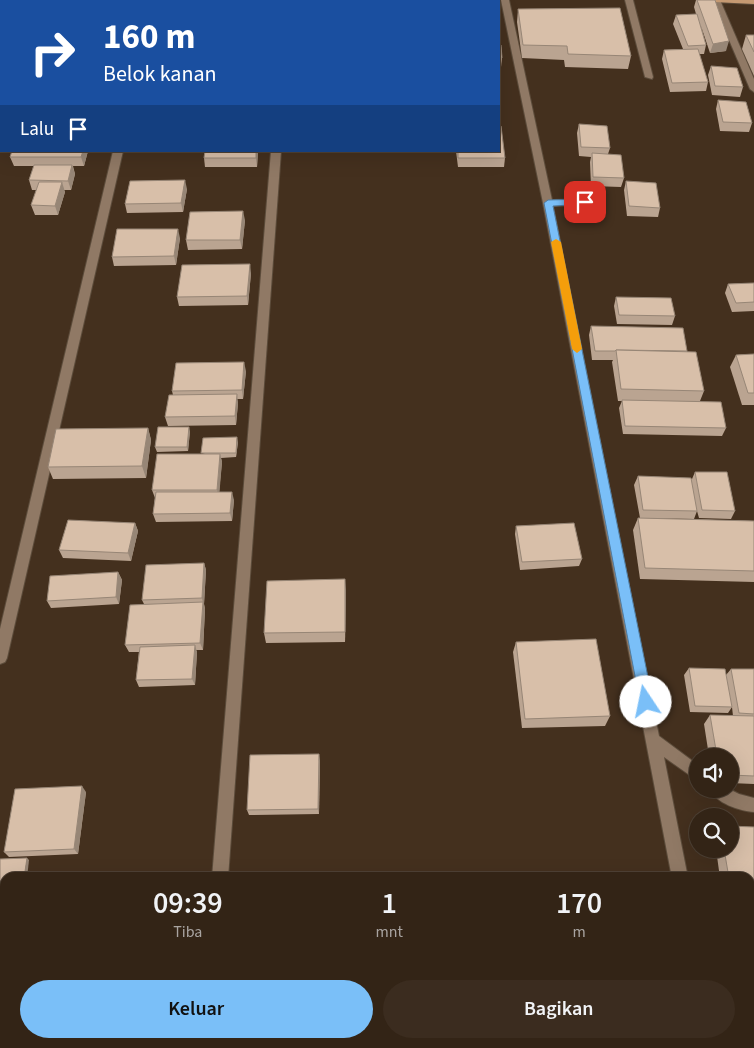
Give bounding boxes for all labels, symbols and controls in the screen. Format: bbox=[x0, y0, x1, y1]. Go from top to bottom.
text: 160 m bbox=[103, 12, 195, 62]
icon: right bbox=[20, 20, 85, 85]
text: Belok kanan bbox=[103, 58, 217, 90]
icon: arrive bbox=[64, 115, 92, 143]
text: Lalu bbox=[20, 116, 54, 143]
pin bbox=[564, 181, 606, 223]
icon: arrive bbox=[571, 188, 599, 216]
position arrow bbox=[619, 675, 671, 727]
map controls bbox=[689, 748, 739, 858]
button: sound bbox=[689, 748, 739, 798]
button: search bbox=[689, 808, 739, 858]
text: 09:39 bbox=[153, 882, 223, 925]
text: 1 bbox=[382, 882, 397, 925]
text: 170 bbox=[556, 882, 602, 925]
text: Tiba bbox=[173, 921, 202, 943]
text: mnt bbox=[376, 921, 403, 943]
text: m bbox=[572, 921, 586, 943]
button: Keluar bbox=[20, 980, 373, 1038]
button: Bagikan bbox=[383, 980, 735, 1038]

